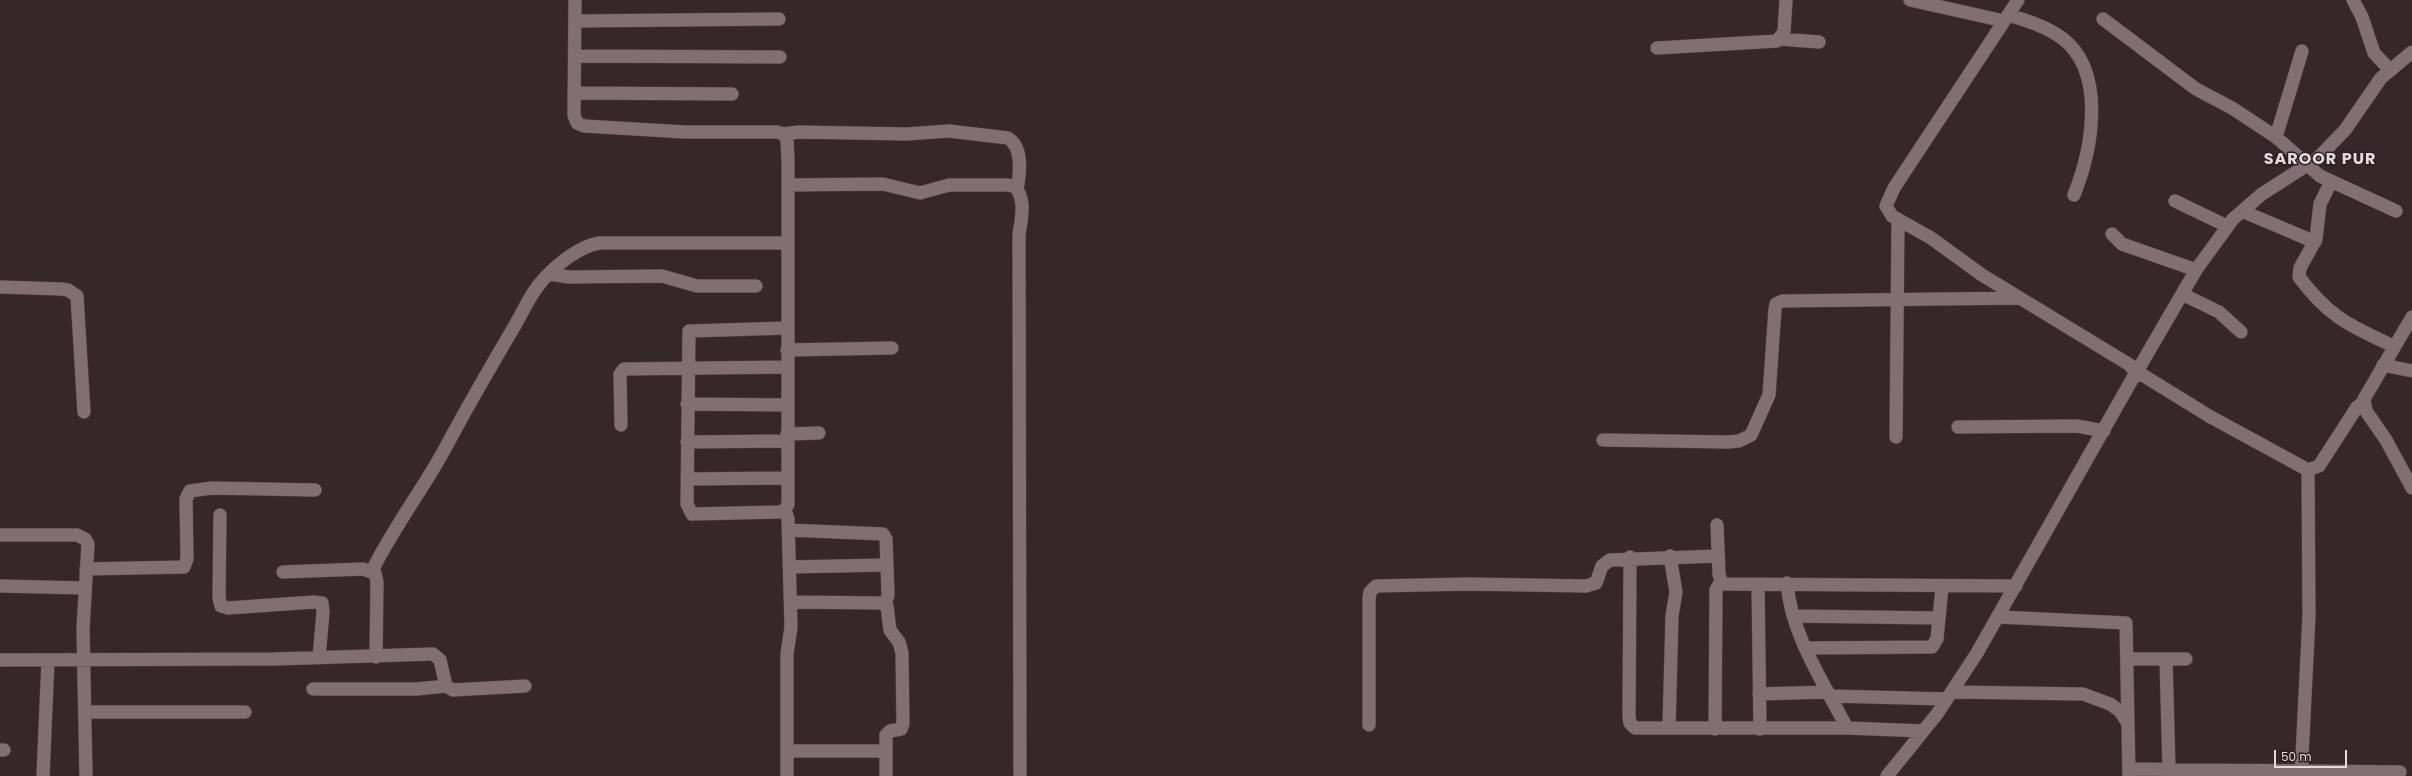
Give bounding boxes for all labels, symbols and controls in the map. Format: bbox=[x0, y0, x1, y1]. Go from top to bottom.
district label: SAROOR PUR bbox=[2264, 150, 2376, 170]
scale bar bbox=[2276, 742, 2349, 768]
text: 50 m bbox=[2281, 748, 2312, 765]

